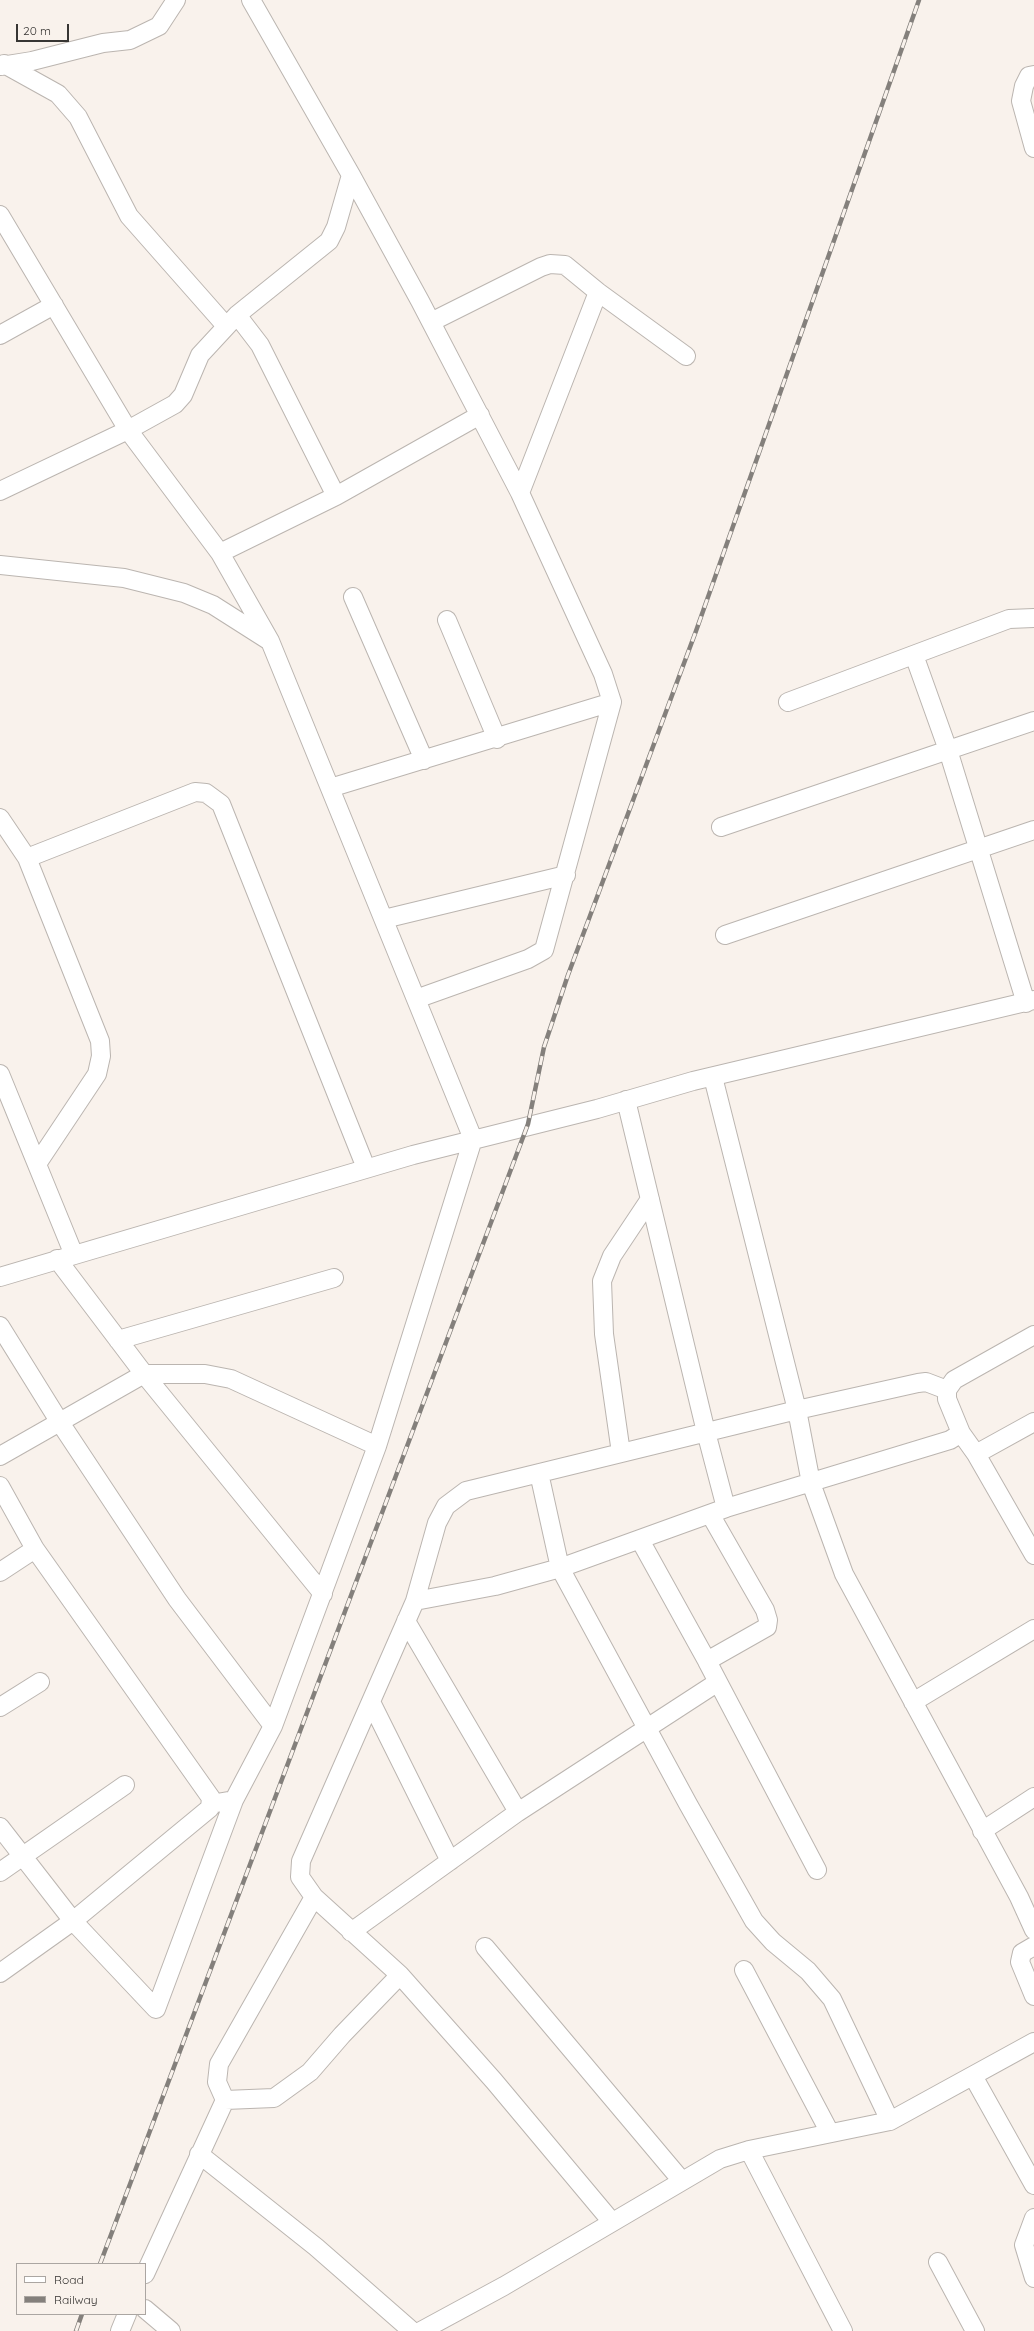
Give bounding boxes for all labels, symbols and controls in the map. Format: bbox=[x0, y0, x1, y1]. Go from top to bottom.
scale bar bbox=[18, 16, 71, 42]
text: 20 m bbox=[23, 23, 51, 38]
legend bbox=[16, 2263, 146, 2315]
text: Road bbox=[54, 2272, 84, 2287]
text: Railway bbox=[54, 2292, 98, 2307]

